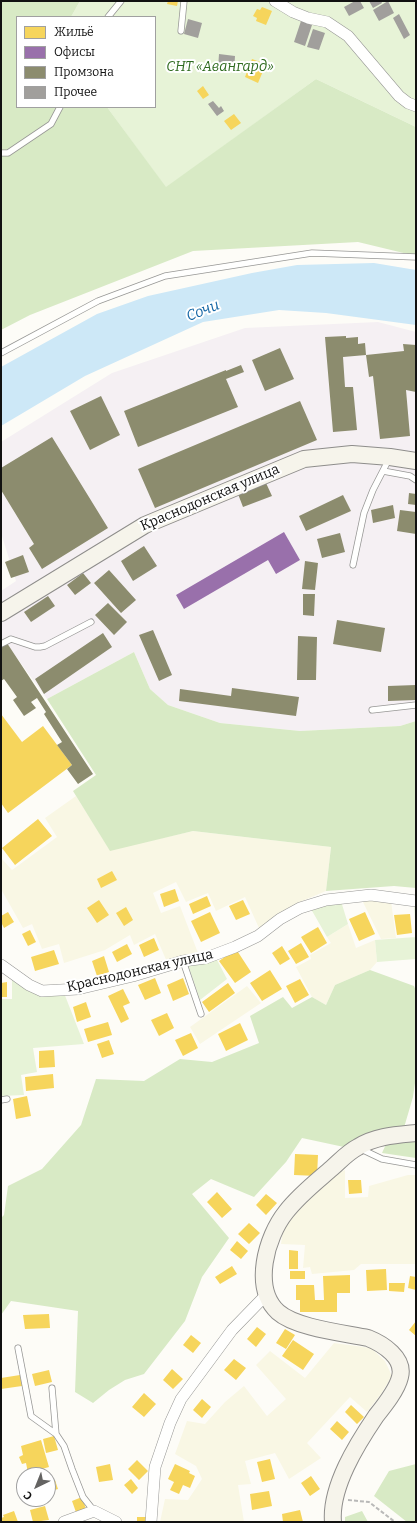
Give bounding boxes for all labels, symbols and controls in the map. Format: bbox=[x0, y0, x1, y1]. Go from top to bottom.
legend bbox=[16, 16, 156, 108]
text: Жильё bbox=[54, 25, 94, 39]
text: Офисы bbox=[54, 45, 95, 59]
park label: СНТ «Авангард» bbox=[166, 59, 274, 75]
text: Промзона bbox=[54, 65, 114, 79]
text: Прочее bbox=[54, 85, 97, 99]
water label: Сочи bbox=[184, 296, 222, 326]
street label: Краснодонская улица bbox=[138, 461, 282, 535]
street label: Краснодонская улица bbox=[65, 946, 215, 996]
north arrow bbox=[16, 1467, 56, 1507]
text: С bbox=[21, 1488, 35, 1503]

